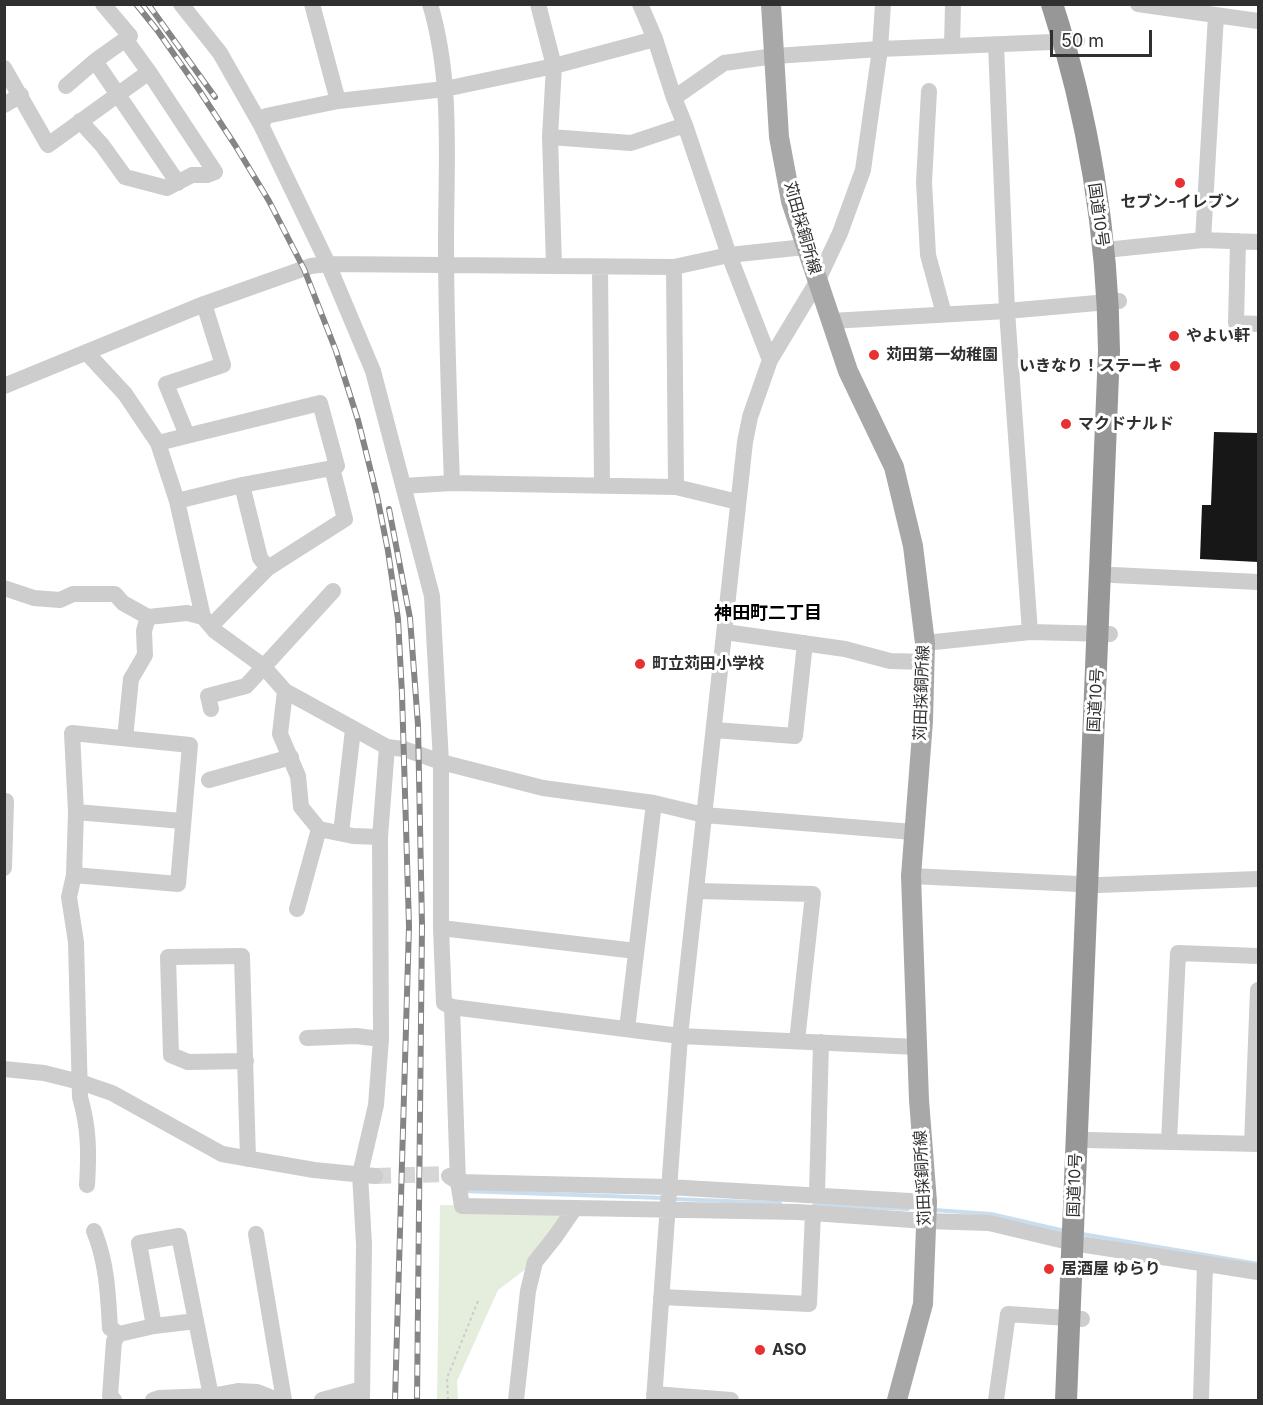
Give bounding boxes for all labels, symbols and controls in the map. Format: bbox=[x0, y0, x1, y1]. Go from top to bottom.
scale bar bbox=[1053, 18, 1155, 56]
text: 50 m bbox=[1061, 30, 1104, 51]
marker: セブン-イレブン bbox=[1173, 176, 1187, 190]
street label: 苅田採銅所線 bbox=[780, 179, 824, 277]
street label: 国道10号 bbox=[1084, 182, 1112, 248]
place label: セブン-イレブン bbox=[1120, 192, 1240, 212]
place label: やよい軒 bbox=[1186, 326, 1250, 346]
marker: やよい軒 bbox=[1167, 329, 1181, 343]
place label: 苅田第一幼稚園 bbox=[886, 345, 998, 365]
marker: 苅田第一幼稚園 bbox=[867, 348, 881, 362]
place label: いきなり！ステーキ bbox=[1019, 356, 1163, 376]
marker: いきなり！ステーキ bbox=[1168, 359, 1182, 373]
place label: マクドナルド bbox=[1078, 414, 1174, 434]
marker: マクドナルド bbox=[1059, 417, 1073, 431]
district label: 神田町二丁目 bbox=[714, 603, 822, 625]
street label: 苅田採銅所線 bbox=[911, 645, 933, 741]
place label: 町立苅田小学校 bbox=[652, 654, 764, 674]
marker: 町立苅田小学校 bbox=[633, 657, 647, 671]
street label: 国道10号 bbox=[1085, 667, 1107, 733]
street label: 苅田採銅所線 bbox=[911, 1130, 935, 1226]
street label: 国道10号 bbox=[1064, 1152, 1086, 1218]
place label: 居酒屋 ゆらり bbox=[1061, 1259, 1161, 1279]
marker: 居酒屋 ゆらり bbox=[1042, 1262, 1056, 1276]
place label: ASO bbox=[772, 1340, 807, 1360]
marker: ASO bbox=[753, 1343, 767, 1357]

